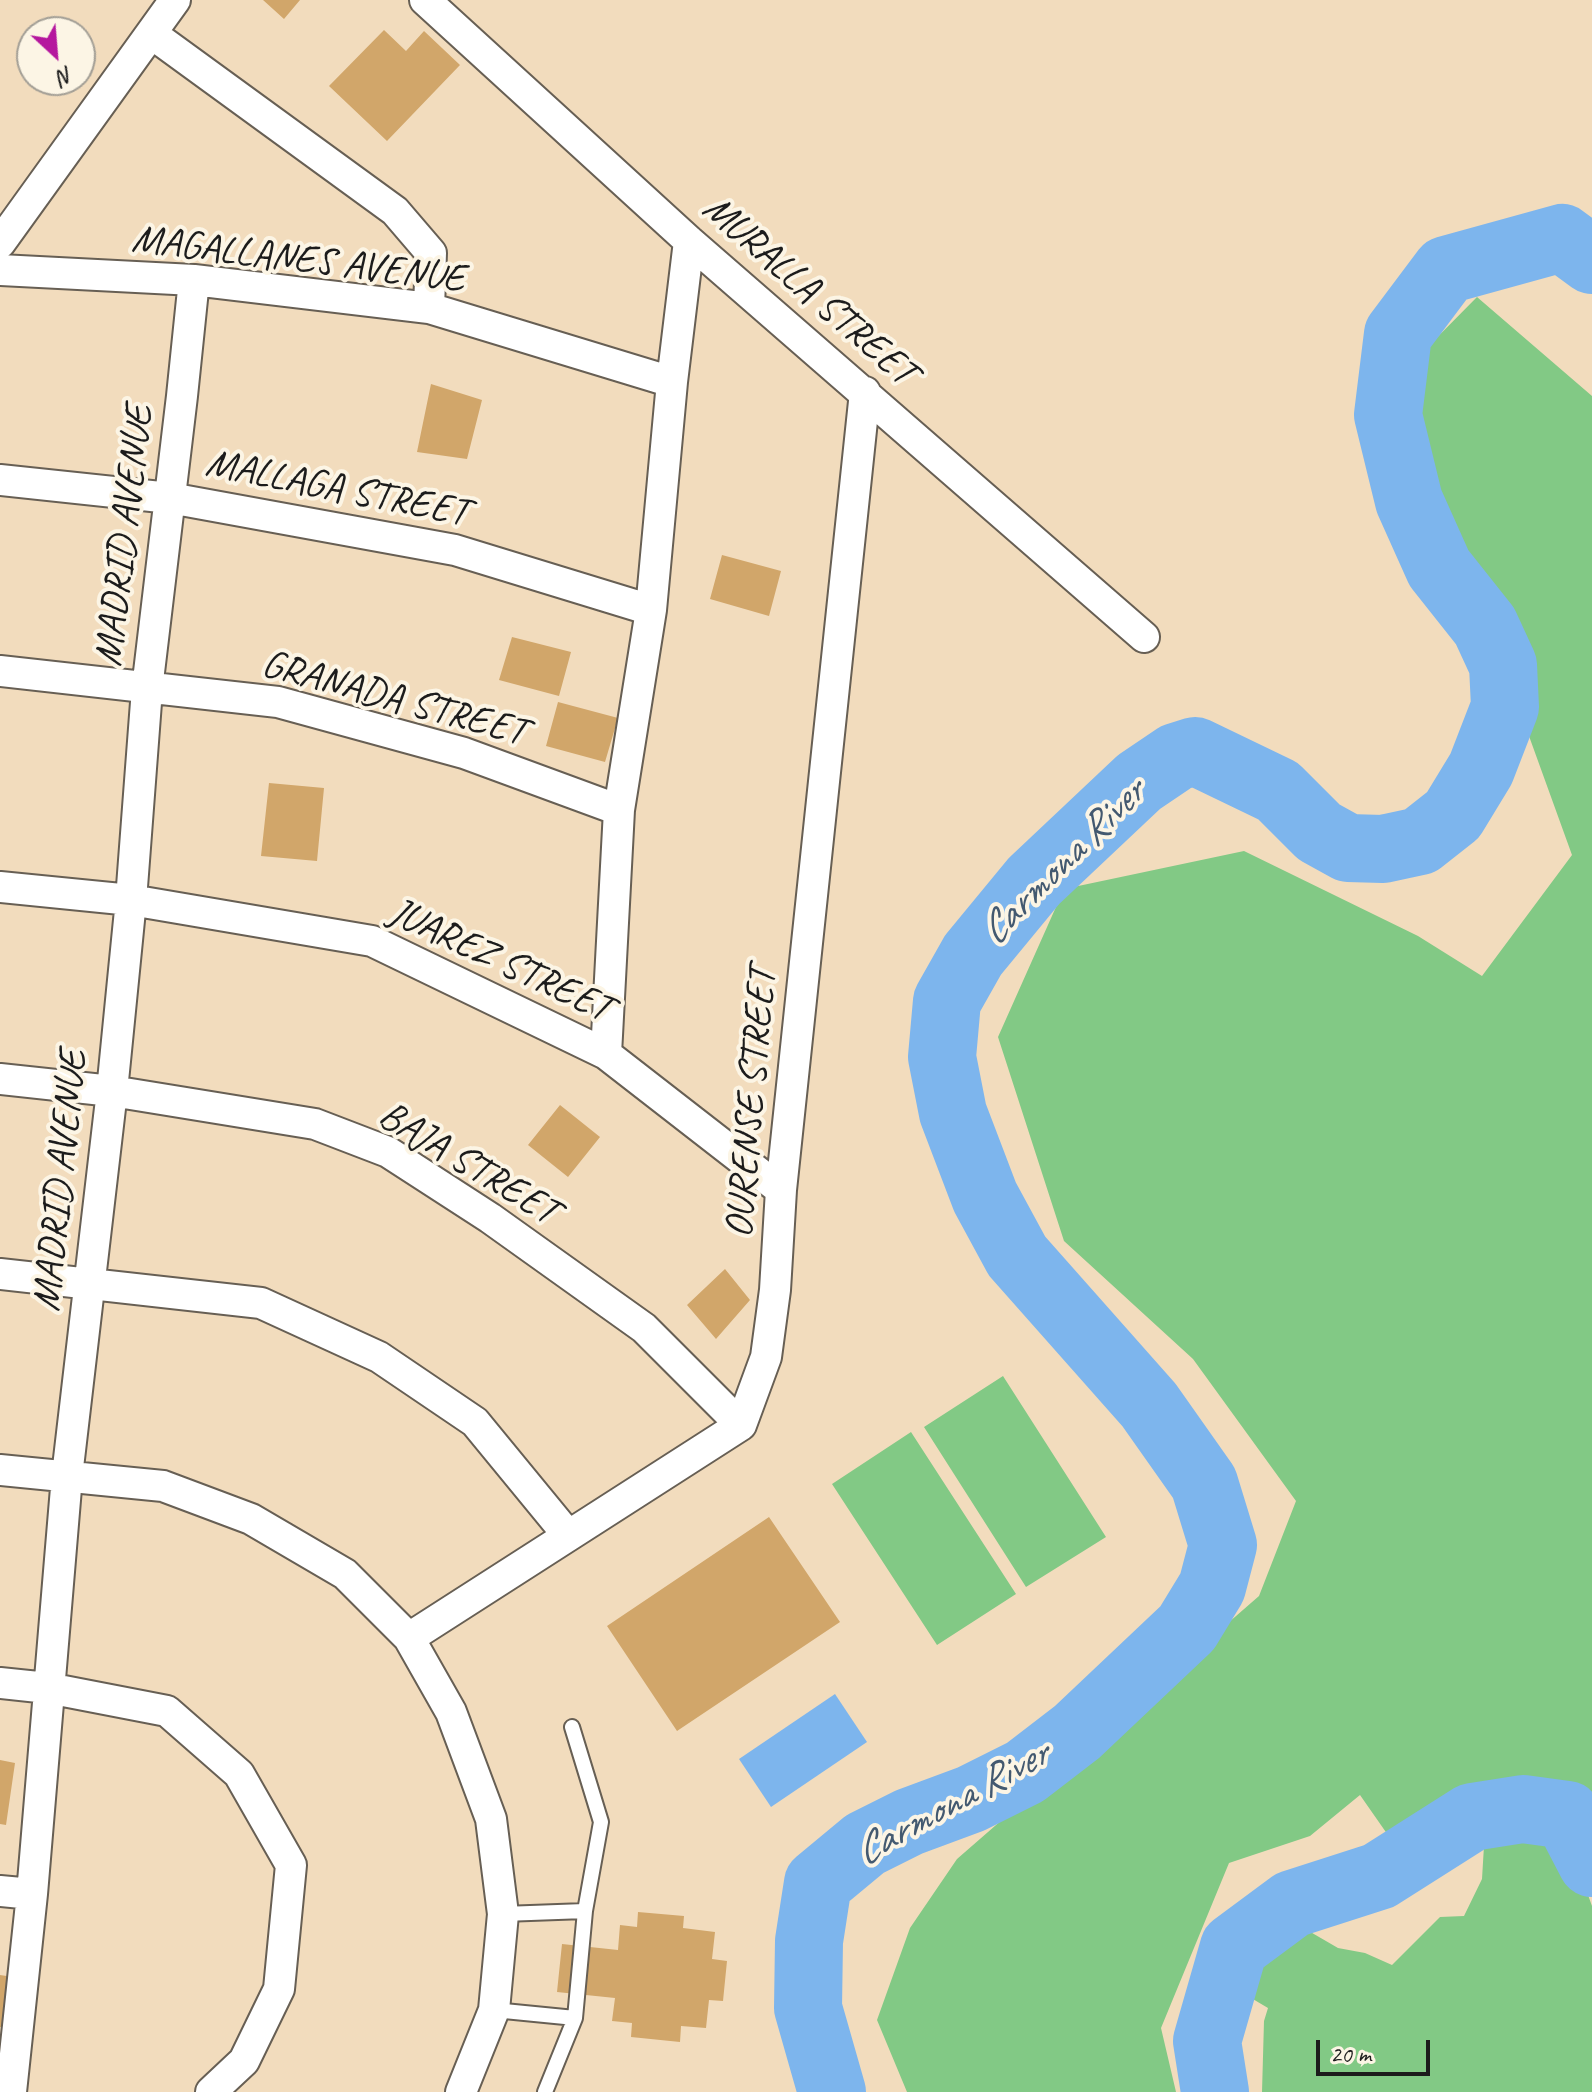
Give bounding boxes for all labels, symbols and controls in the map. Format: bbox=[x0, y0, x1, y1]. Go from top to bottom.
north arrow bbox=[16, 16, 96, 96]
text: N bbox=[53, 60, 78, 91]
street label: MURALLA STREET bbox=[692, 185, 926, 397]
street label: MAGALLANES AVENUE bbox=[129, 216, 467, 304]
street label: MADRID AVENUE bbox=[85, 403, 165, 669]
street label: MALLAGA STREET bbox=[202, 440, 472, 538]
street label: GRANADA STREET bbox=[257, 641, 531, 757]
water label: Carmona River bbox=[970, 770, 1156, 956]
street label: JUAREZ STREET bbox=[381, 888, 619, 1034]
street label: OURENSE STREET bbox=[716, 966, 788, 1240]
street label: MADRID AVENUE bbox=[23, 1048, 99, 1314]
street label: BAJA STREET bbox=[370, 1092, 566, 1236]
water label: Carmona River bbox=[846, 1730, 1058, 1878]
scale bar bbox=[1320, 2024, 1434, 2074]
text: 20 m bbox=[1330, 2039, 1371, 2069]

